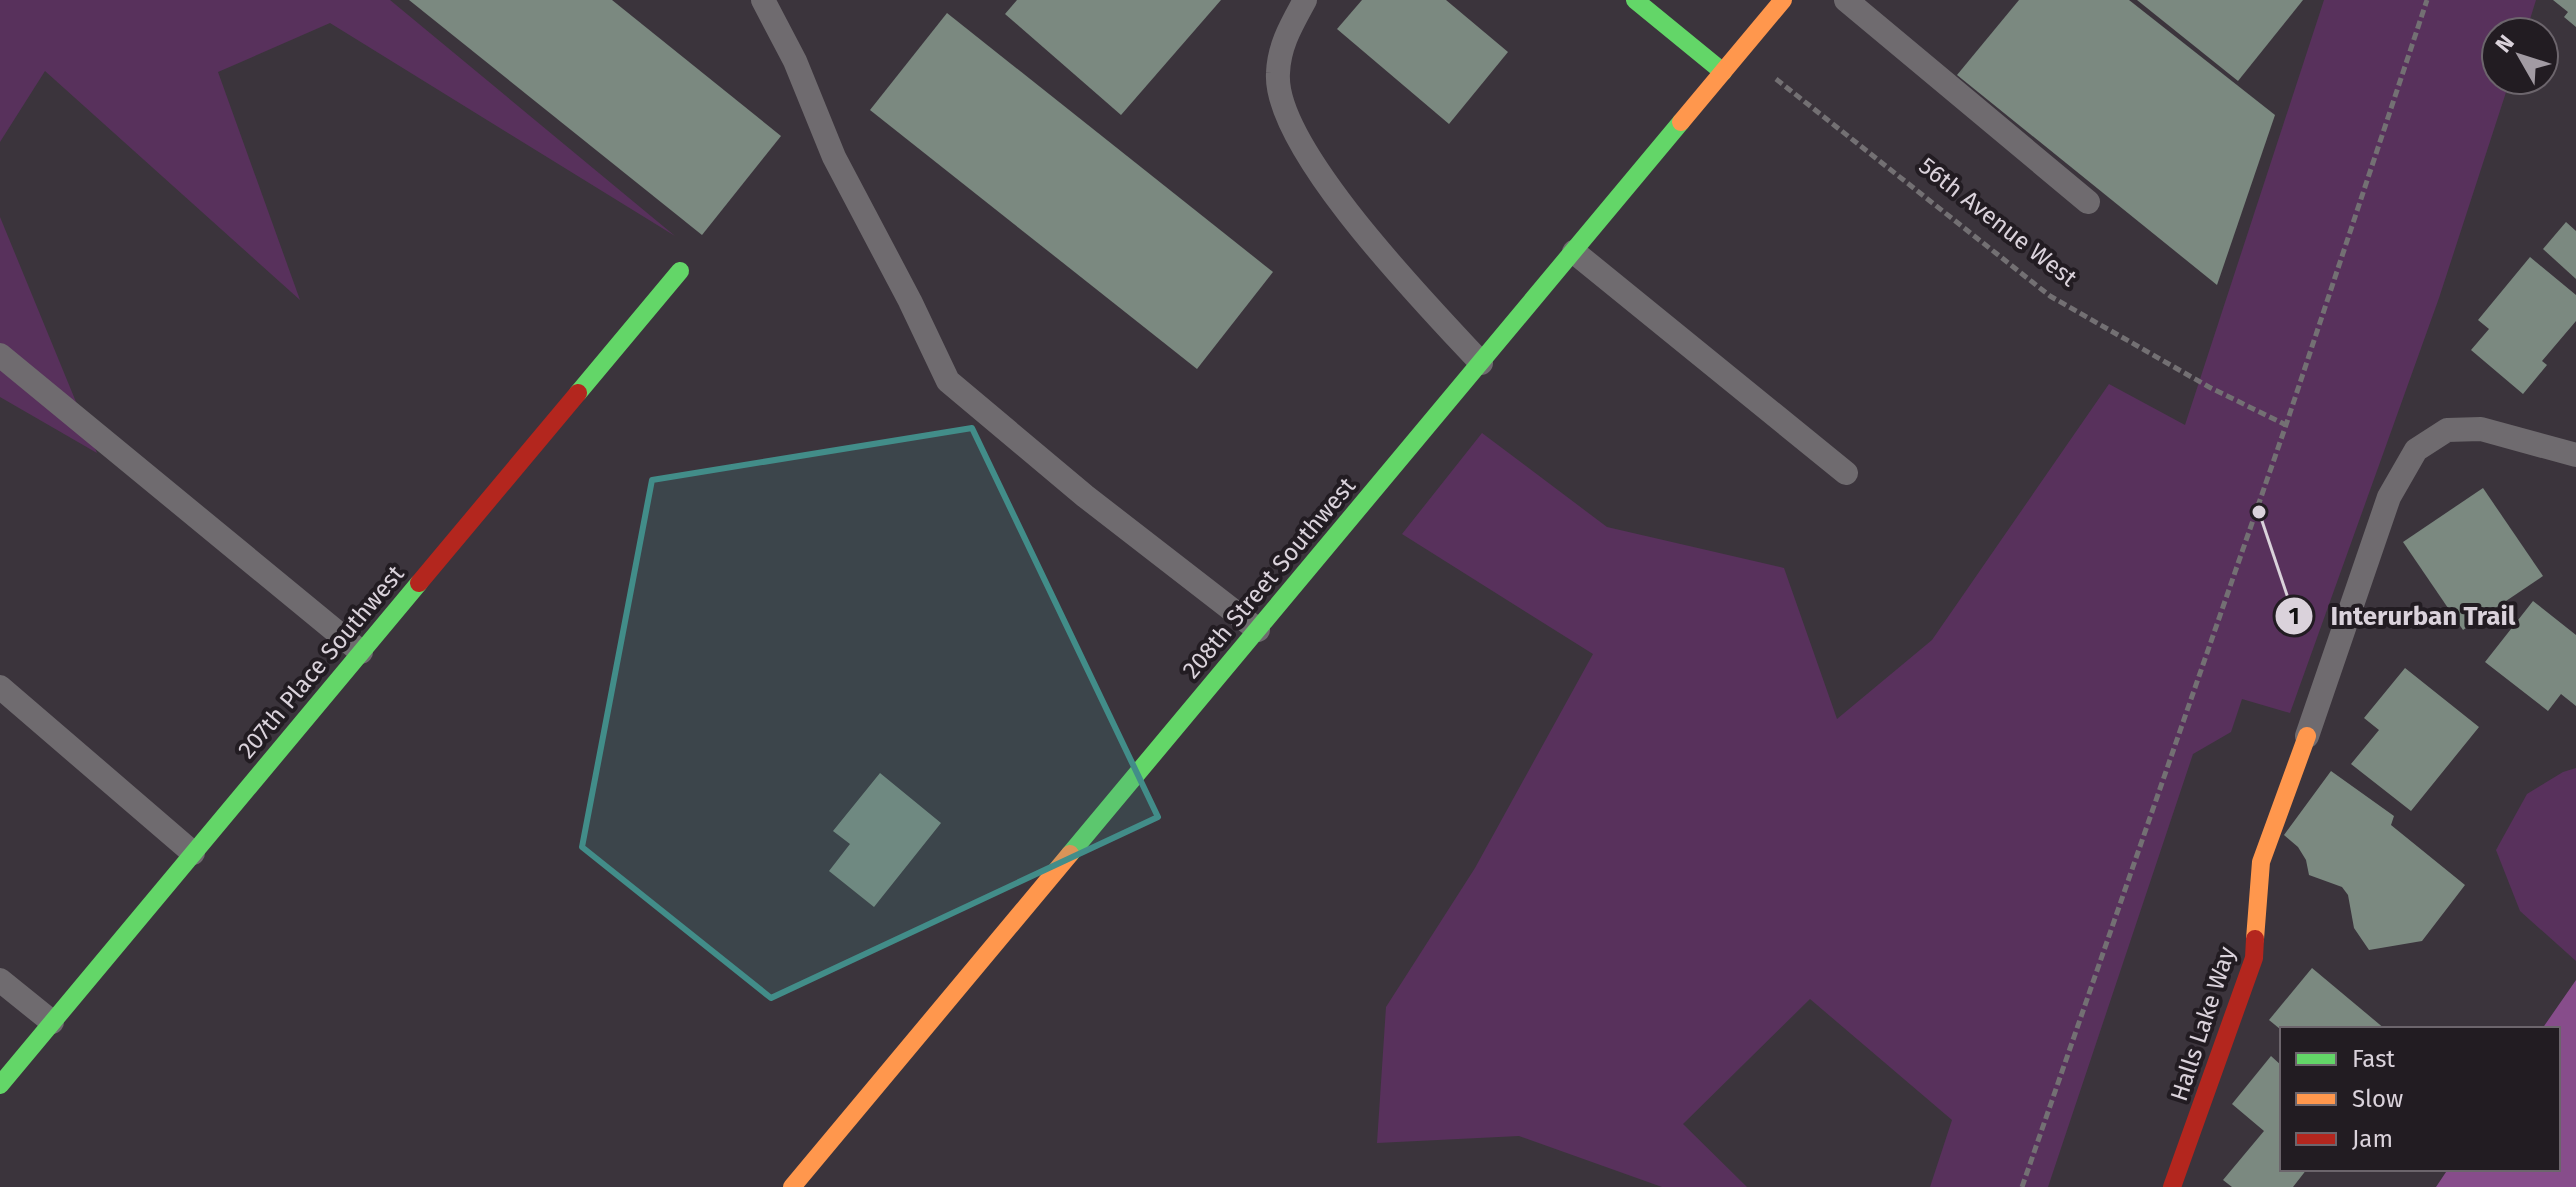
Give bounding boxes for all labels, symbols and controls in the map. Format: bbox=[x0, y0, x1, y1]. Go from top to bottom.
north arrow bbox=[2480, 16, 2560, 96]
text: N bbox=[2490, 30, 2520, 58]
street label: 56th Avenue West bbox=[1914, 152, 2083, 292]
street label: 208th Street Southwest bbox=[1177, 472, 1361, 684]
street label: 207th Place Southwest bbox=[232, 560, 410, 764]
callout: Interurban Trail bbox=[2274, 591, 2531, 641]
text: Interurban Trail bbox=[2330, 601, 2516, 632]
text: 1 bbox=[2288, 602, 2300, 630]
street label: Halls Lake Way bbox=[2165, 943, 2241, 1105]
legend bbox=[2280, 1027, 2560, 1171]
text: Fast bbox=[2352, 1045, 2395, 1073]
text: Slow bbox=[2352, 1085, 2403, 1113]
text: Jam bbox=[2352, 1125, 2393, 1153]

